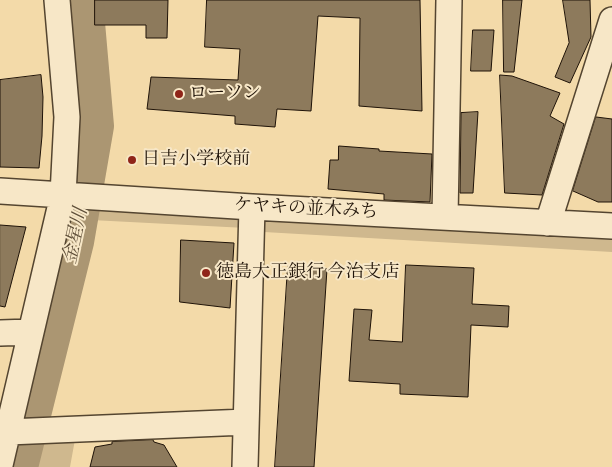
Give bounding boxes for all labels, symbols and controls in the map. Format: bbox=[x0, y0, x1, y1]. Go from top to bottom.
place label: ローソン bbox=[189, 83, 261, 105]
marker: ローソン bbox=[173, 88, 185, 100]
place label: 日吉小学校前 bbox=[142, 149, 250, 171]
marker: 日吉小学校前 bbox=[126, 154, 138, 166]
street label: ケヤキの並木みち bbox=[234, 194, 378, 224]
water label: 金星川 bbox=[59, 206, 93, 266]
place label: 徳島大正銀行 今治支店 bbox=[216, 262, 400, 284]
marker: 徳島大正銀行 今治支店 bbox=[200, 267, 212, 279]

